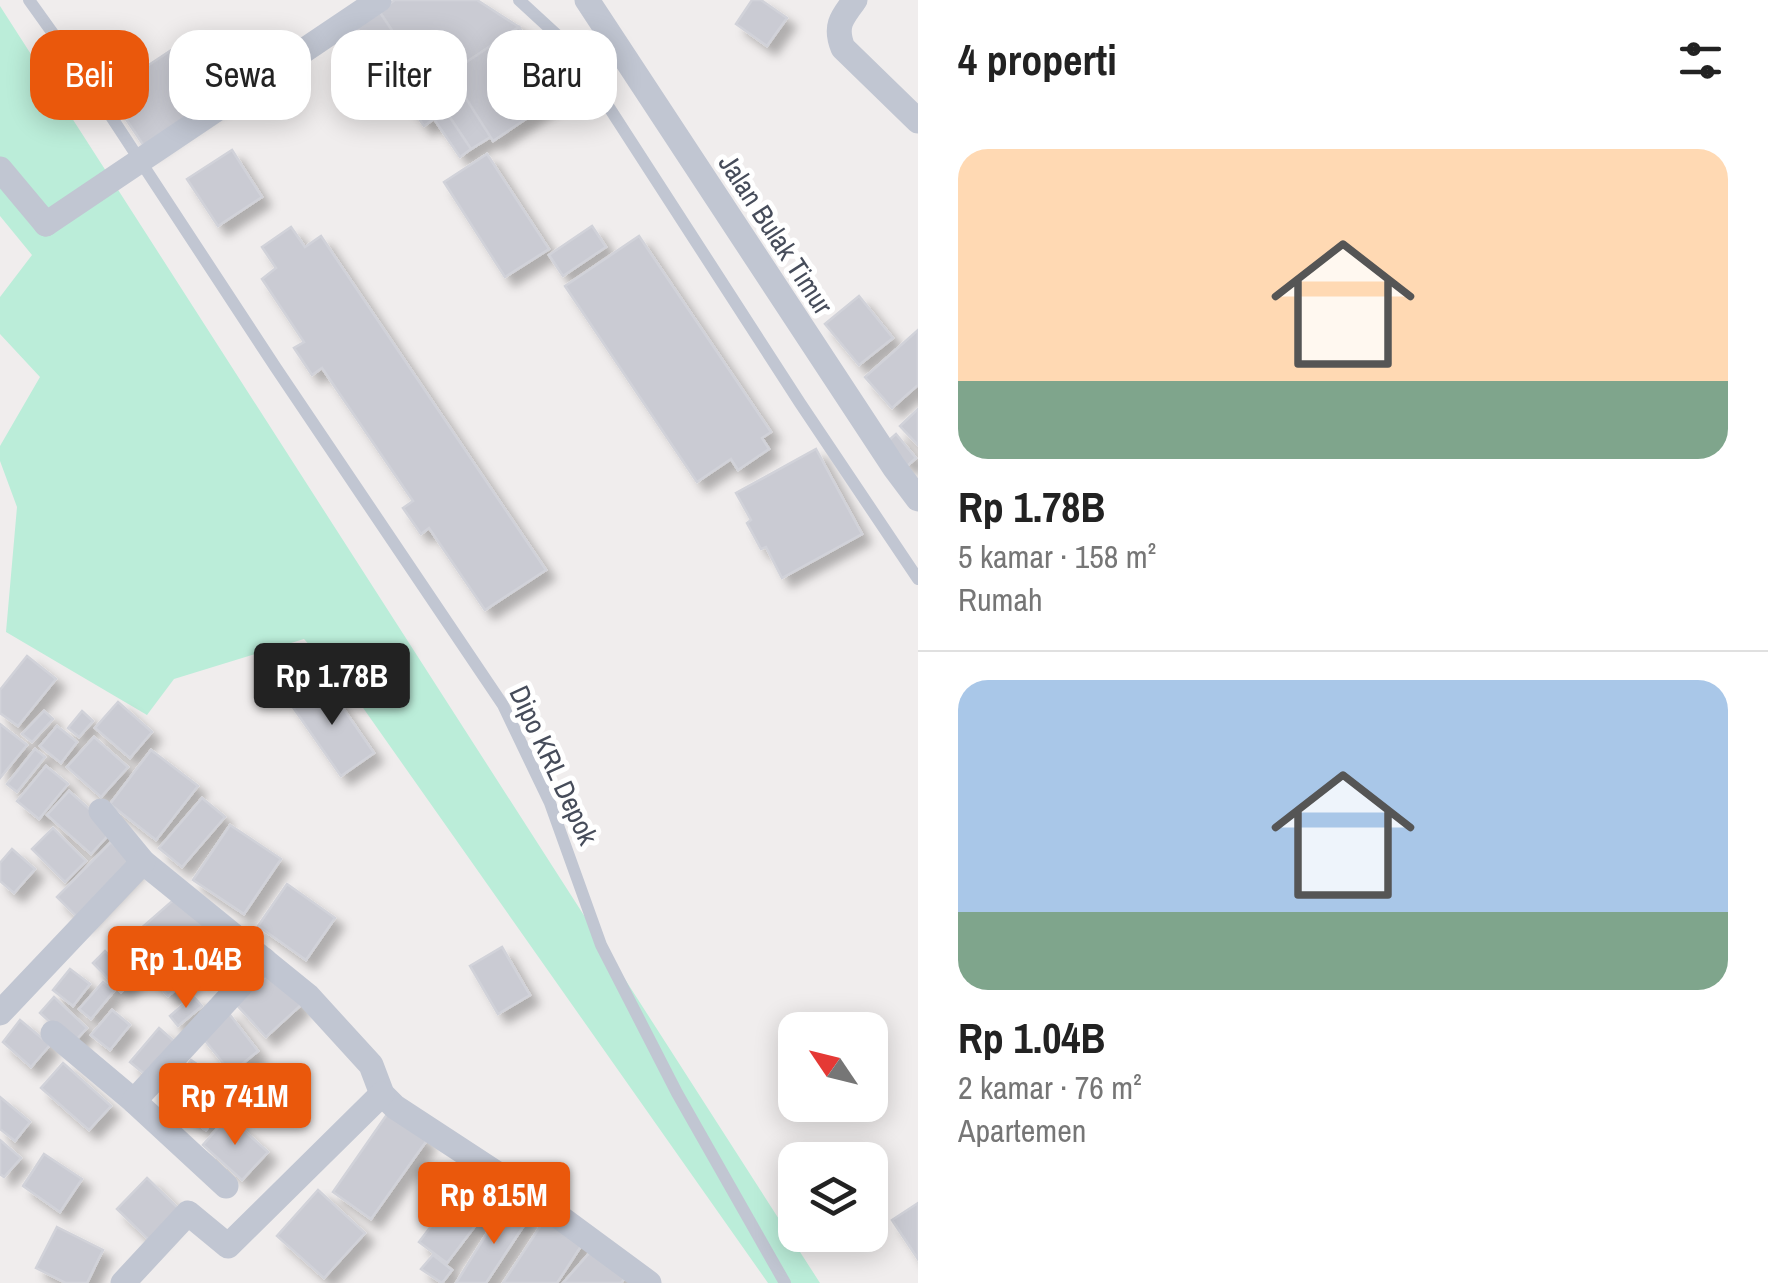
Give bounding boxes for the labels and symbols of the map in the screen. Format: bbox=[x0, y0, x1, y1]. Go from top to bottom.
street label: Jalan Bulak Timur bbox=[710, 146, 842, 322]
pin: Rp 1.78B bbox=[229, 643, 435, 728]
street label: Dipo KRL Depok bbox=[501, 679, 608, 851]
pin: Rp 1.04B bbox=[83, 926, 289, 1011]
north arrow bbox=[778, 1012, 888, 1122]
pin: Rp 741M bbox=[143, 1063, 327, 1148]
pin: Rp 815M bbox=[402, 1162, 586, 1247]

